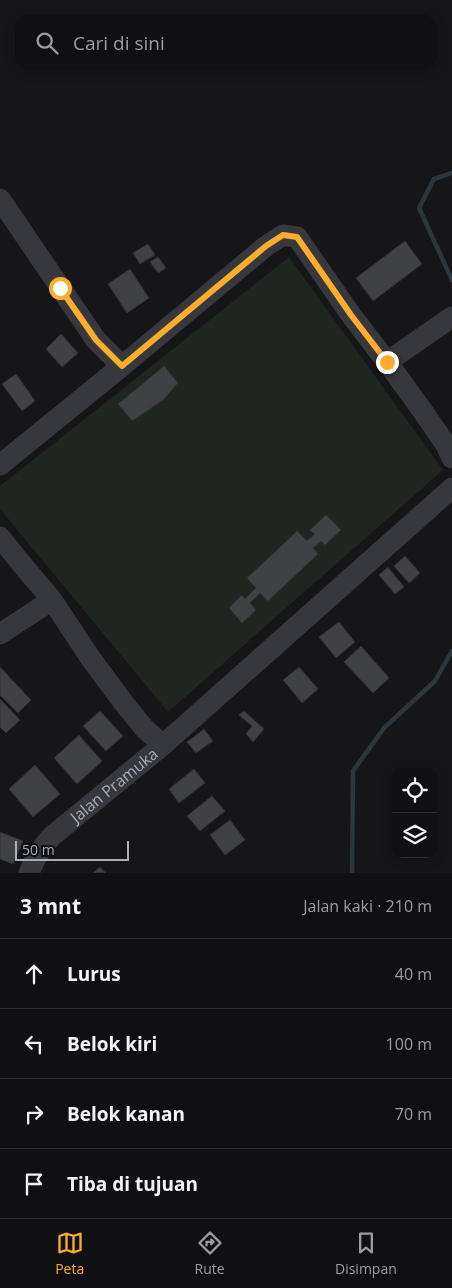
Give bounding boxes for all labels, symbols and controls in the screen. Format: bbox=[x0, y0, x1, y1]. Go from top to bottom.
search box bbox=[15, 15, 437, 70]
icon: search bbox=[33, 29, 61, 57]
text: Cari di sini bbox=[73, 30, 165, 56]
route start bbox=[49, 277, 72, 300]
route end bbox=[376, 351, 399, 374]
street label: Jalan Pramuka bbox=[64, 743, 162, 829]
map controls bbox=[392, 768, 437, 858]
button: locate bbox=[392, 768, 437, 813]
button: layers bbox=[392, 813, 437, 858]
scale bar bbox=[15, 838, 129, 861]
text: 50 m bbox=[22, 840, 55, 859]
text: 3 mnt bbox=[20, 892, 81, 920]
text: Jalan kaki · 210 m bbox=[303, 895, 432, 917]
icon: ahead bbox=[20, 960, 48, 988]
text: Lurus bbox=[67, 961, 121, 987]
text: 40 m bbox=[395, 963, 432, 985]
icon: left bbox=[20, 1030, 48, 1058]
text: Belok kiri bbox=[67, 1031, 157, 1057]
text: 100 m bbox=[386, 1033, 432, 1055]
icon: right bbox=[20, 1100, 48, 1128]
text: Belok kanan bbox=[67, 1101, 185, 1127]
text: 70 m bbox=[395, 1103, 432, 1125]
icon: arrive bbox=[20, 1170, 48, 1198]
text: Tiba di tujuan bbox=[67, 1171, 198, 1197]
tab: Peta bbox=[55, 1229, 84, 1278]
tab: Rute bbox=[195, 1229, 225, 1278]
tab: Disimpan bbox=[335, 1229, 397, 1278]

